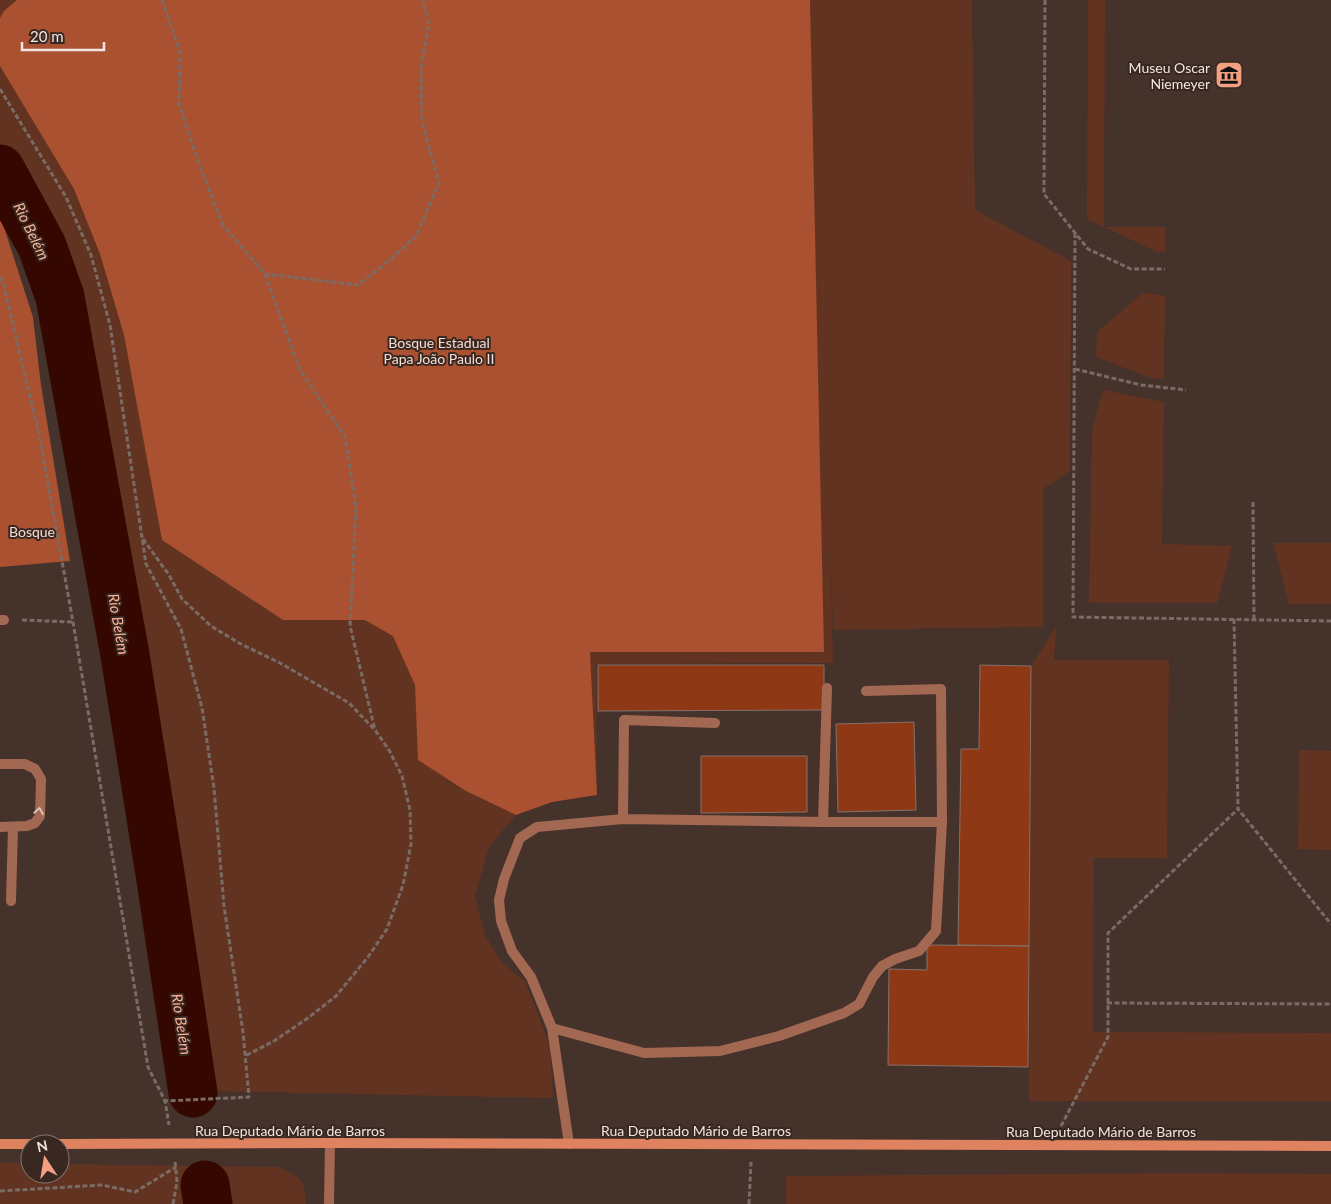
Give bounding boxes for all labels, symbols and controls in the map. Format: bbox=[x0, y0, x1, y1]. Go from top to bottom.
scale bar bbox=[22, 20, 105, 52]
text: 20 m bbox=[30, 27, 64, 45]
place label: Museu Oscar Niemeyer bbox=[1129, 59, 1210, 92]
museum icon: Museu Oscar Niemeyer bbox=[1214, 60, 1244, 90]
water label: Rio Belém bbox=[10, 199, 54, 263]
park label: Bosque Estadual Papa João Paulo II bbox=[384, 334, 494, 367]
park label: Bosque bbox=[9, 523, 55, 540]
water label: Rio Belém bbox=[105, 592, 133, 656]
one-way arrow bbox=[33, 807, 43, 816]
water label: Rio Belém bbox=[168, 992, 196, 1056]
street label: Rua Deputado Mário de Barros bbox=[195, 1122, 385, 1139]
street label: Rua Deputado Mário de Barros bbox=[601, 1122, 791, 1139]
street label: Rua Deputado Mário de Barros bbox=[1006, 1123, 1196, 1140]
north arrow bbox=[20, 1134, 70, 1184]
text: N bbox=[35, 1136, 49, 1155]

